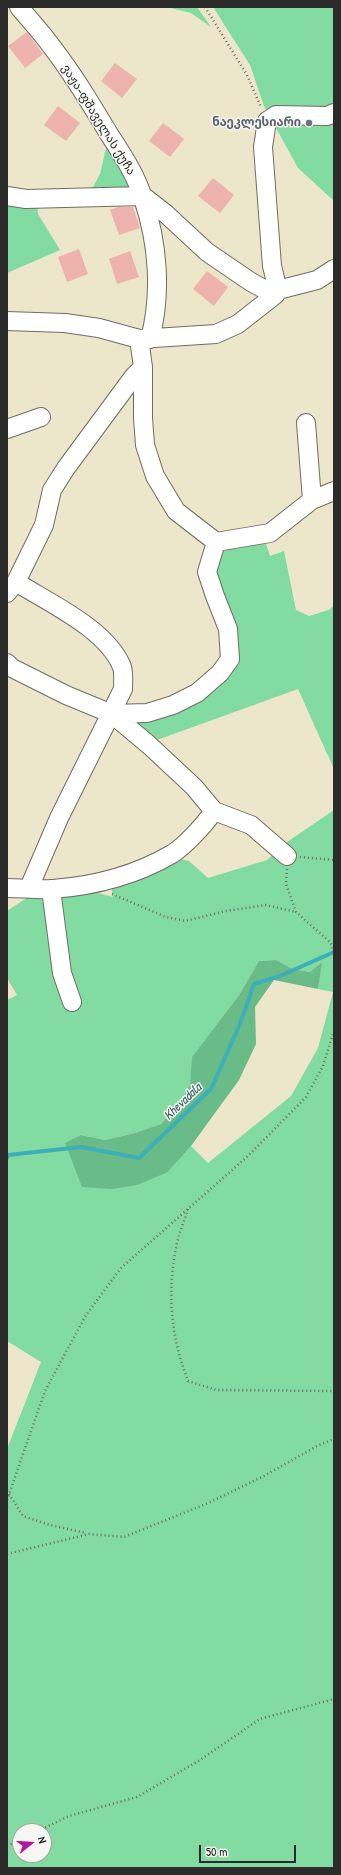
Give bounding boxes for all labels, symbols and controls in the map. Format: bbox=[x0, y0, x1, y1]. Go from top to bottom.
street label: ვაჟა-ფშაველას ქუჩა bbox=[58, 62, 138, 178]
place label: ნაეკლესიარი bbox=[212, 116, 301, 130]
marker: ნაეკლესიარი bbox=[304, 118, 314, 128]
water label: Khevadala bbox=[161, 1080, 205, 1124]
north arrow bbox=[12, 1823, 52, 1863]
text: N bbox=[35, 1835, 50, 1845]
scale bar bbox=[201, 1837, 298, 1863]
text: 50 m bbox=[206, 1843, 227, 1860]

